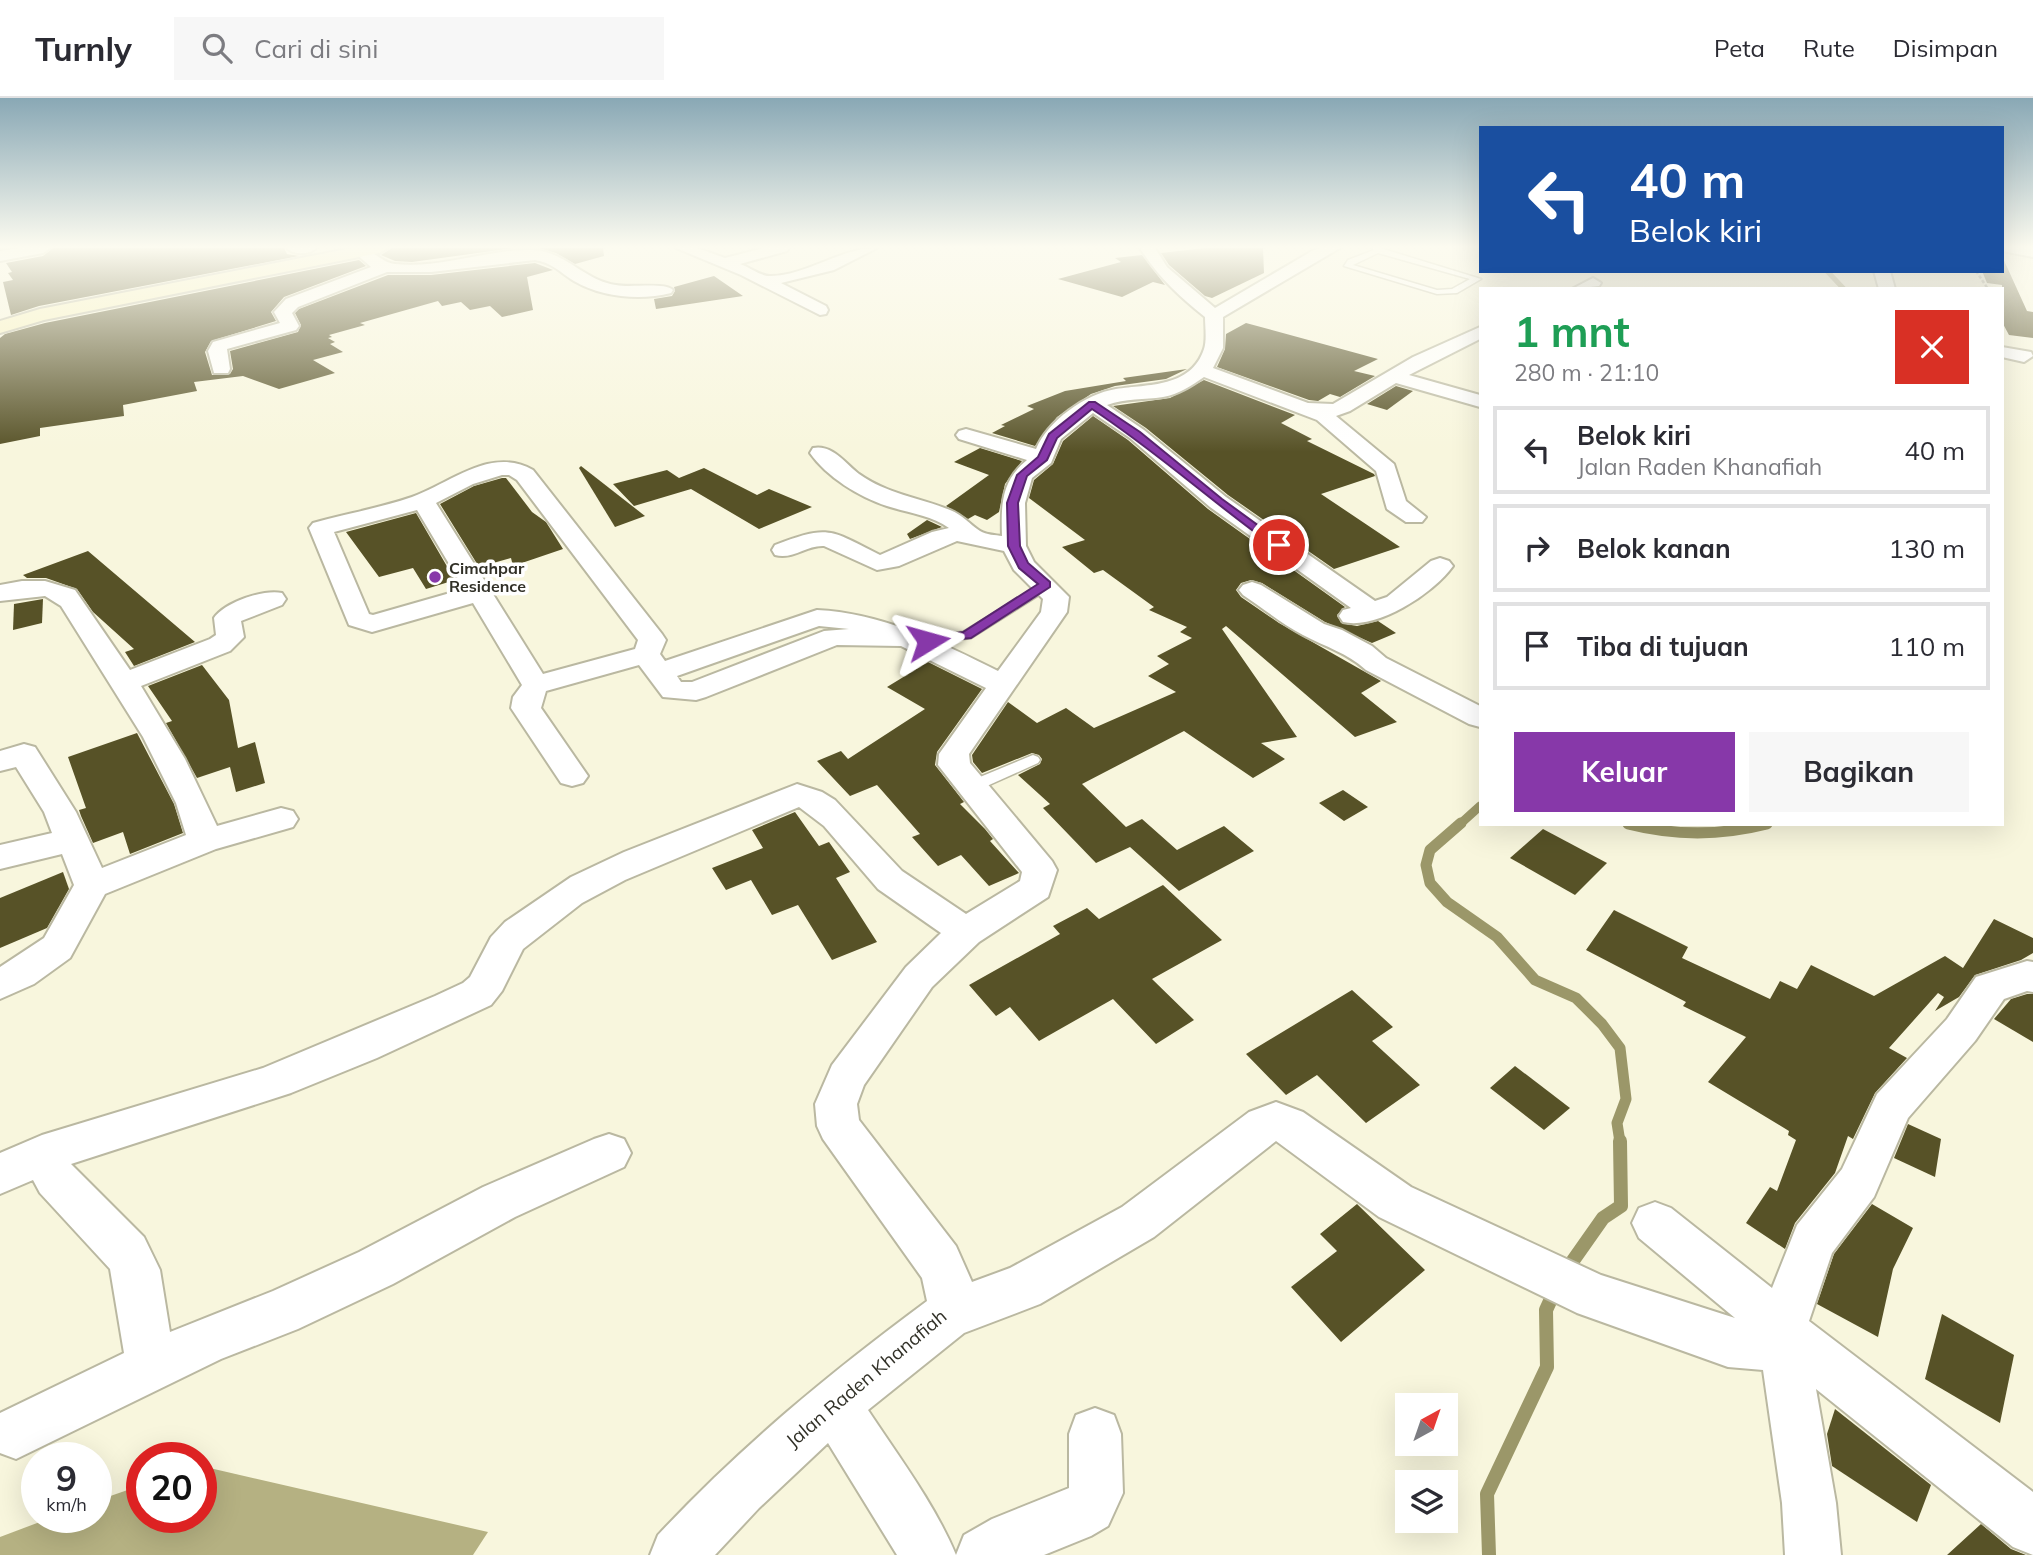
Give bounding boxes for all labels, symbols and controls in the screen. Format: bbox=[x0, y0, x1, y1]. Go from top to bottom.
search box bbox=[174, 17, 664, 80]
text: Turnly bbox=[35, 28, 132, 69]
icon: search bbox=[198, 29, 236, 67]
text: Cari di sini bbox=[254, 32, 378, 65]
text: Peta bbox=[1714, 33, 1765, 63]
text: Rute bbox=[1803, 33, 1855, 63]
text: Disimpan bbox=[1893, 33, 1998, 63]
text: 40 m bbox=[1629, 149, 1745, 210]
icon: left bbox=[1514, 154, 1605, 245]
text: Belok kiri bbox=[1629, 210, 1762, 250]
text: 1 mnt bbox=[1514, 305, 1630, 358]
button: close bbox=[1895, 310, 1969, 384]
text: 280 m · 21:10 bbox=[1514, 358, 1659, 387]
text: Belok kiri bbox=[1577, 419, 1691, 452]
icon: left bbox=[1518, 431, 1556, 469]
text: 40 m bbox=[1904, 434, 1965, 467]
text: Jalan Raden Khanafiah bbox=[1577, 452, 1822, 481]
pin bbox=[1249, 515, 1309, 575]
icon: arrive bbox=[1260, 526, 1298, 564]
icon: right bbox=[1518, 529, 1556, 567]
text: Belok kanan bbox=[1577, 532, 1731, 565]
text: 130 m bbox=[1889, 532, 1965, 565]
place label: Cimahpar Residence bbox=[449, 558, 526, 596]
marker: Cimahpar Residence bbox=[427, 569, 443, 585]
position arrow bbox=[891, 604, 965, 678]
icon: arrive bbox=[1518, 627, 1556, 665]
text: Tiba di tujuan bbox=[1577, 630, 1749, 663]
text: 110 m bbox=[1889, 630, 1965, 663]
button: Keluar bbox=[1514, 732, 1735, 812]
button: Bagikan bbox=[1749, 732, 1969, 812]
street label: Jalan Raden Khanafiah bbox=[781, 1304, 951, 1452]
north arrow bbox=[1395, 1393, 1458, 1456]
map controls bbox=[1395, 1393, 1458, 1533]
speed limit sign: 20 bbox=[126, 1442, 217, 1533]
text: 9 bbox=[56, 1456, 77, 1500]
button: layers bbox=[1395, 1470, 1458, 1533]
text: km/h bbox=[46, 1493, 87, 1516]

